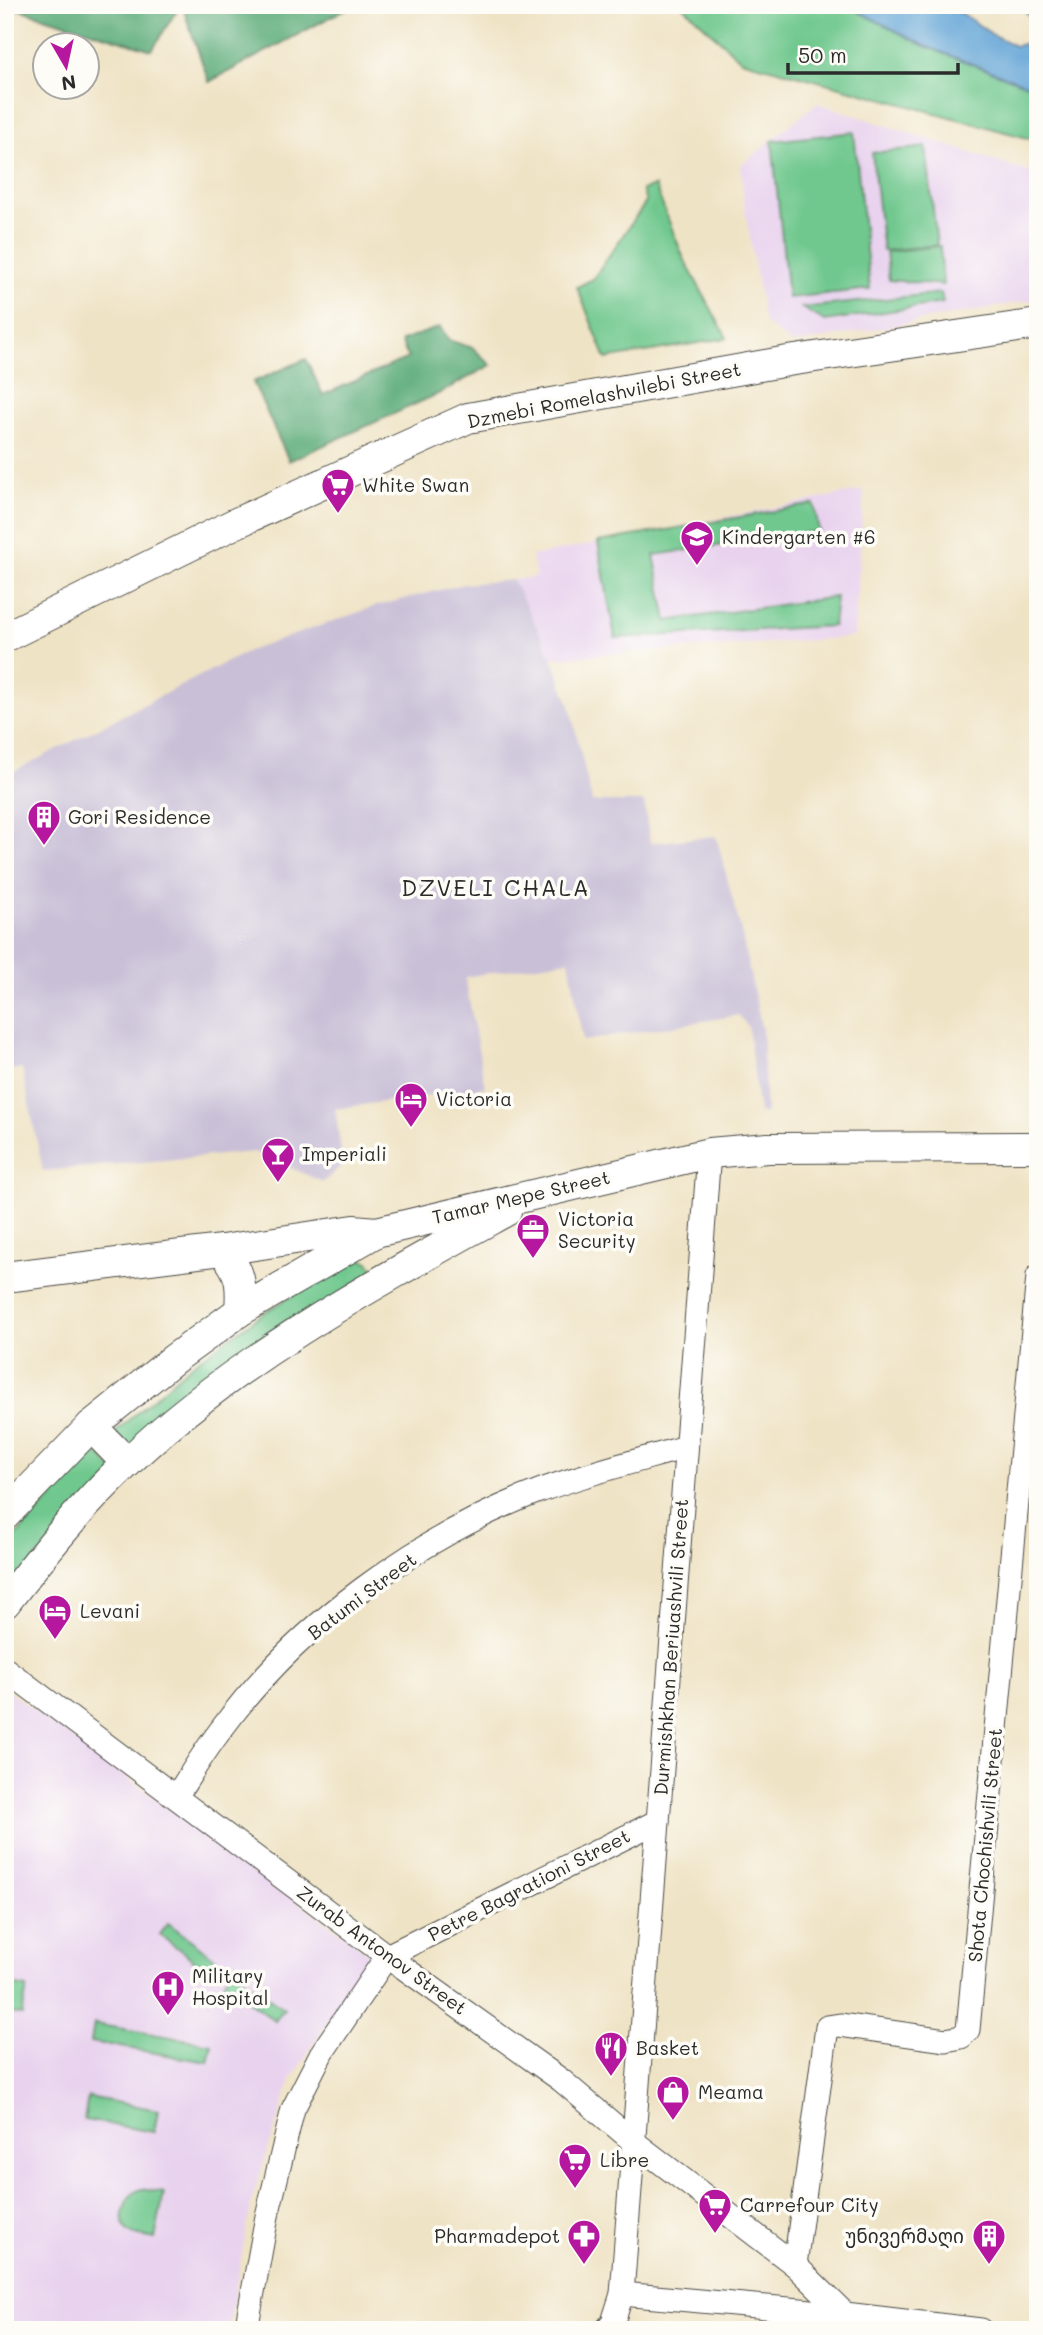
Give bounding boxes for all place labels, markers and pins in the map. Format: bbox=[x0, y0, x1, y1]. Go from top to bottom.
supermarket icon: White Swan bbox=[319, 466, 357, 515]
place label: White Swan bbox=[362, 472, 469, 497]
school or university icon: Kindergarten #6 bbox=[678, 518, 716, 567]
place label: Kindergarten #6 bbox=[722, 524, 876, 549]
building icon: Gori Residence bbox=[25, 798, 63, 847]
place label: Gori Residence bbox=[68, 804, 211, 829]
hotel icon: Victoria bbox=[392, 1080, 430, 1129]
place label: Victoria bbox=[436, 1086, 512, 1111]
bar icon: Imperiali bbox=[259, 1135, 297, 1184]
place label: Imperiali bbox=[302, 1141, 387, 1166]
place label: Victoria Security bbox=[558, 1206, 636, 1253]
office icon: Victoria Security bbox=[514, 1211, 552, 1260]
hotel icon: Levani bbox=[36, 1592, 74, 1641]
place label: Levani bbox=[80, 1598, 140, 1623]
place label: Military Hospital bbox=[192, 1963, 269, 2010]
hospital icon: Military Hospital bbox=[149, 1968, 187, 2017]
restaurant icon: Basket bbox=[592, 2029, 630, 2078]
place label: Basket bbox=[636, 2035, 699, 2060]
shop icon: Meama bbox=[654, 2073, 692, 2122]
place label: Meama bbox=[698, 2079, 764, 2104]
supermarket icon: Libre bbox=[556, 2141, 594, 2190]
place label: Libre bbox=[600, 2147, 649, 2172]
supermarket icon: Carrefour City bbox=[696, 2186, 734, 2235]
place label: Carrefour City bbox=[740, 2192, 879, 2217]
pharmacy icon: Pharmadepot bbox=[565, 2217, 603, 2266]
building icon: უნივერმაღი bbox=[970, 2217, 1008, 2266]
place label: Pharmadepot bbox=[434, 2223, 560, 2248]
place label: უნივერმაღი bbox=[845, 2223, 964, 2249]

